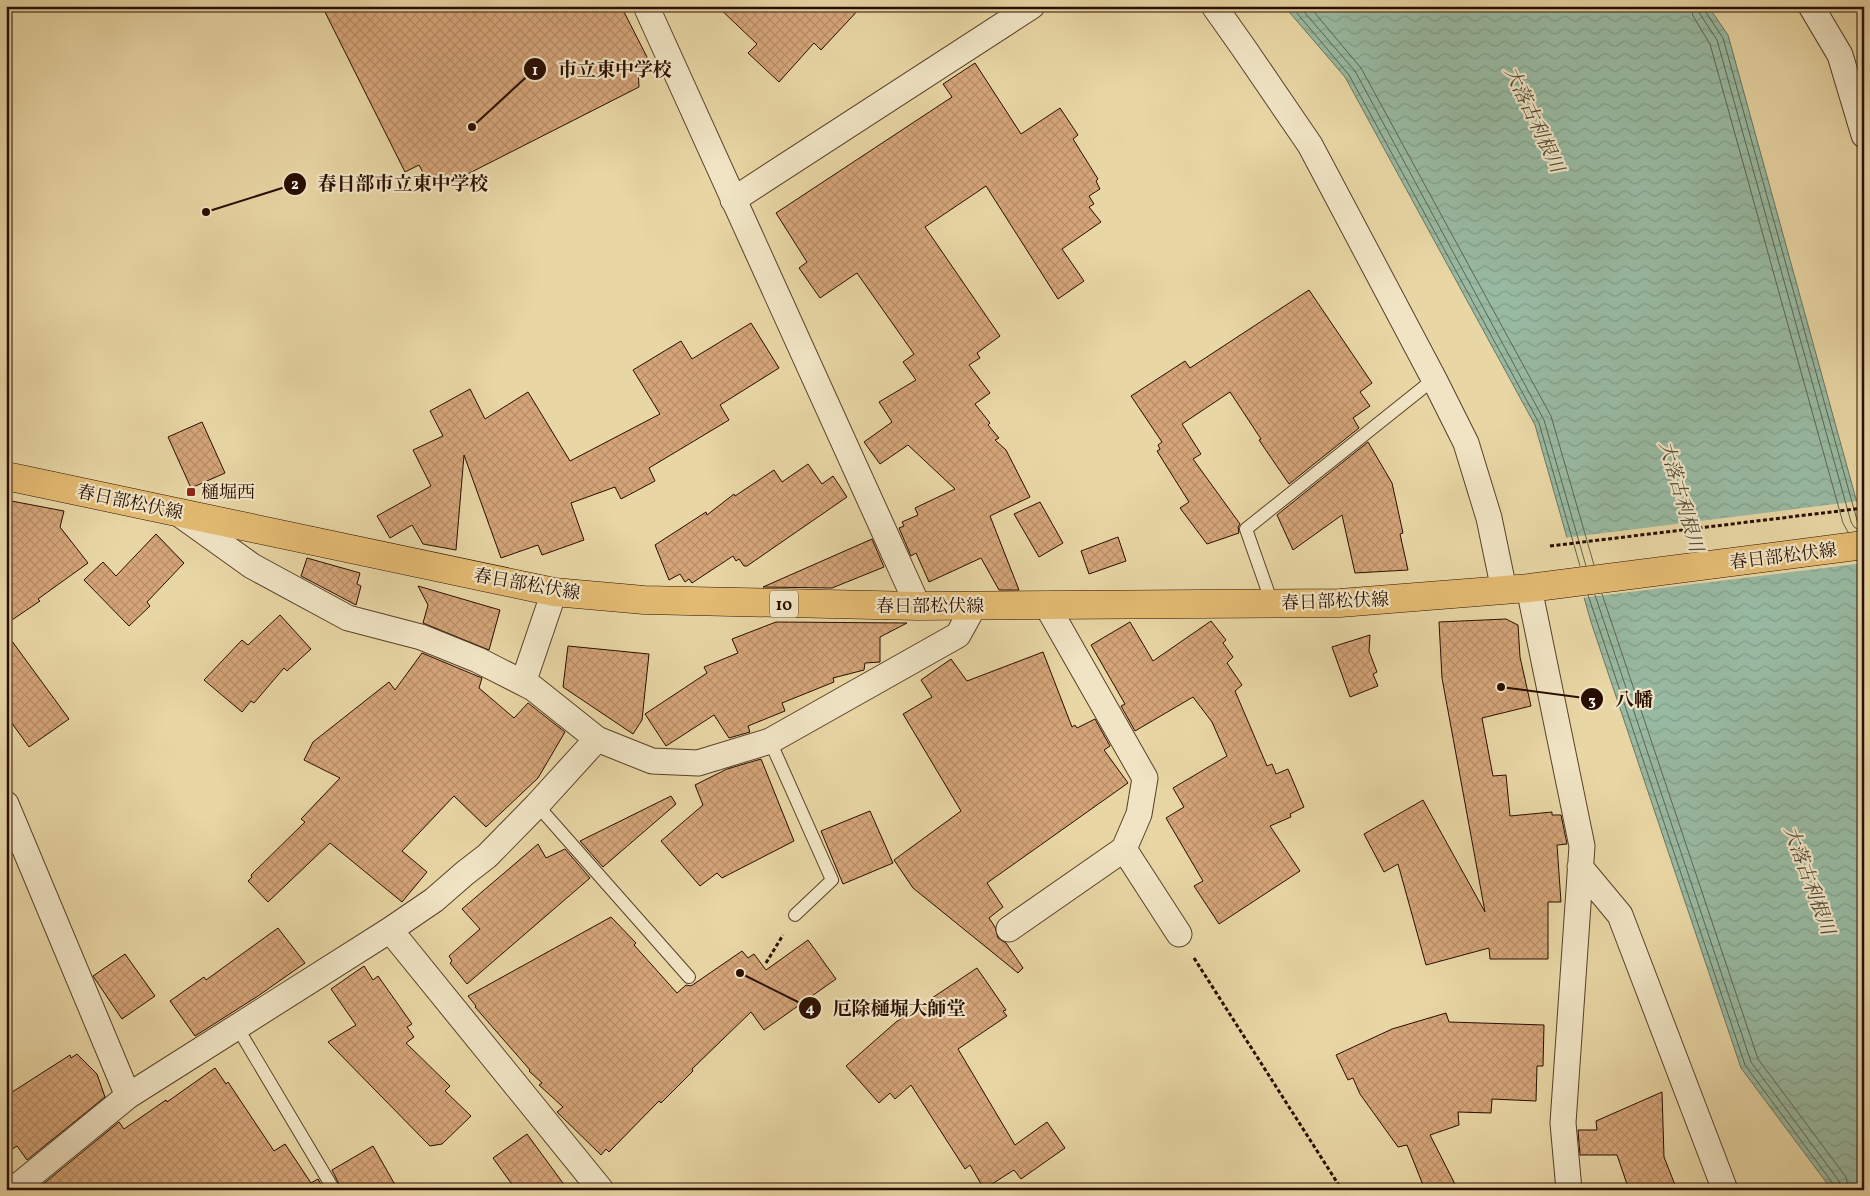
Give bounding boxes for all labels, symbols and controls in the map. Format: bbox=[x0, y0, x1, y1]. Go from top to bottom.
callout: 市立東中学校 bbox=[523, 52, 682, 86]
text: 市立東中学校 bbox=[558, 58, 672, 84]
text: 1 bbox=[532, 61, 538, 82]
water label: 大落古利根川 bbox=[1497, 63, 1570, 179]
callout: 春日部市立東中学校 bbox=[283, 167, 499, 201]
text: 春日部市立東中学校 bbox=[317, 172, 489, 198]
text: 2 bbox=[291, 175, 299, 196]
water label: 大落古利根川 bbox=[1652, 438, 1709, 557]
street label: 春日部松伏線 bbox=[74, 480, 185, 527]
place label: 樋堀西 bbox=[201, 481, 255, 506]
marker: 樋堀西 bbox=[185, 486, 197, 498]
street label: 春日部松伏線 bbox=[1728, 539, 1838, 576]
street label: 春日部松伏線 bbox=[471, 564, 582, 607]
street label: 春日部松伏線 bbox=[1281, 588, 1389, 617]
road number: 10 bbox=[770, 590, 798, 618]
street label: 春日部松伏線 bbox=[876, 595, 984, 620]
callout: 八幡 bbox=[1580, 682, 1663, 716]
text: 八幡 bbox=[1615, 688, 1653, 714]
text: 3 bbox=[1588, 691, 1596, 712]
water label: 大落古利根川 bbox=[1776, 823, 1841, 941]
callout: 厄除樋堀大師堂 bbox=[797, 991, 975, 1025]
text: 厄除樋堀大師堂 bbox=[832, 997, 966, 1023]
text: 4 bbox=[805, 999, 815, 1020]

